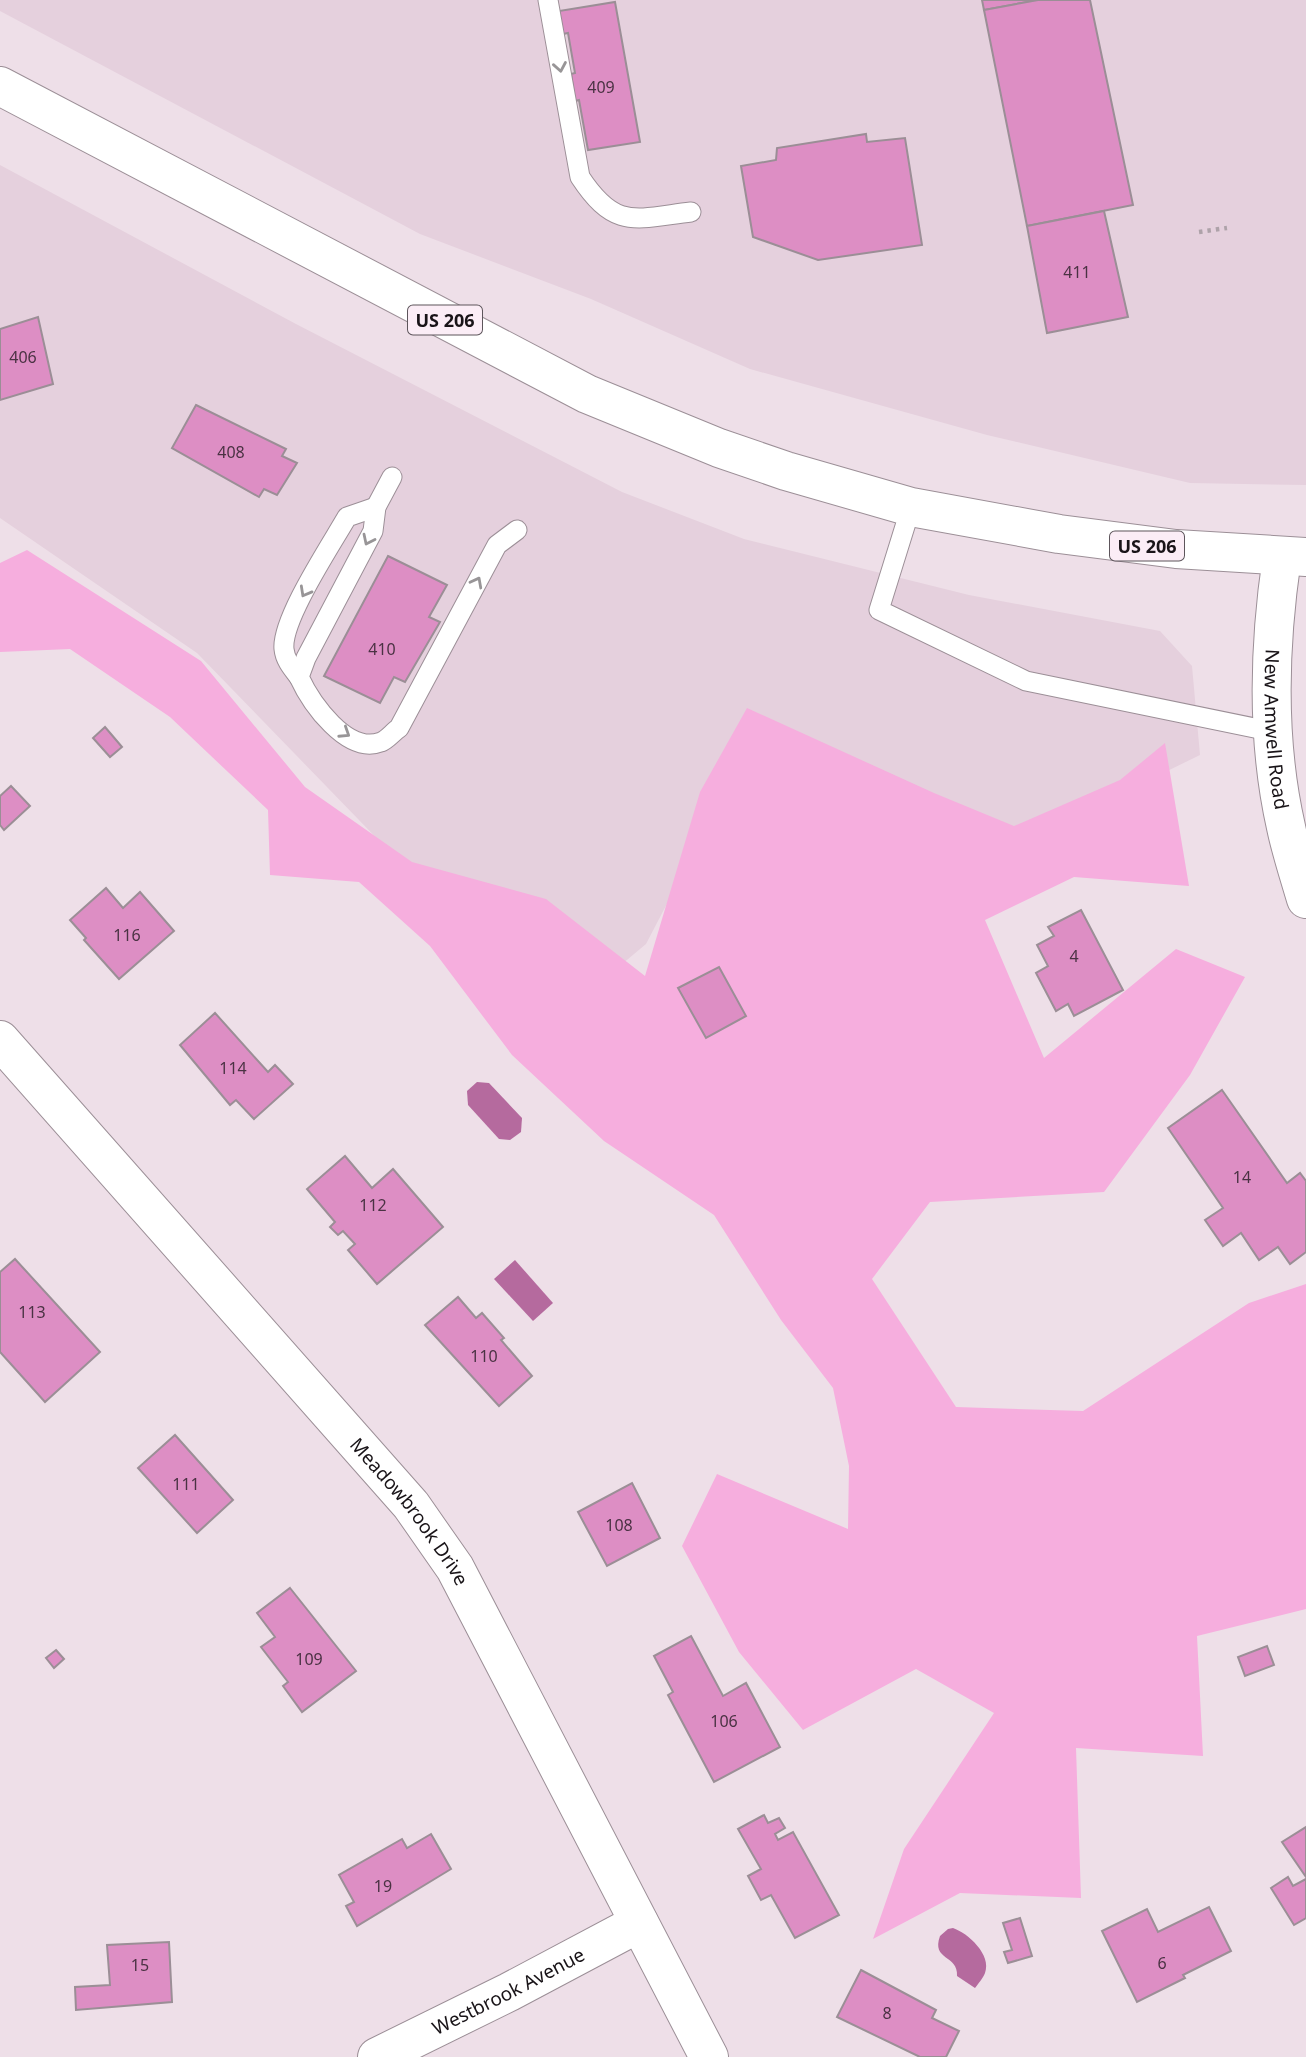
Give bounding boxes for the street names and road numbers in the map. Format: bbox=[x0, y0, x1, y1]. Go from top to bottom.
road number: US 206 bbox=[408, 306, 482, 334]
road number: US 206 bbox=[1110, 532, 1184, 560]
street label: New Amwell Road bbox=[1259, 649, 1295, 812]
street label: Meadowbrook Drive bbox=[344, 1432, 475, 1590]
street label: Westbrook Avenue bbox=[428, 1941, 589, 2041]

